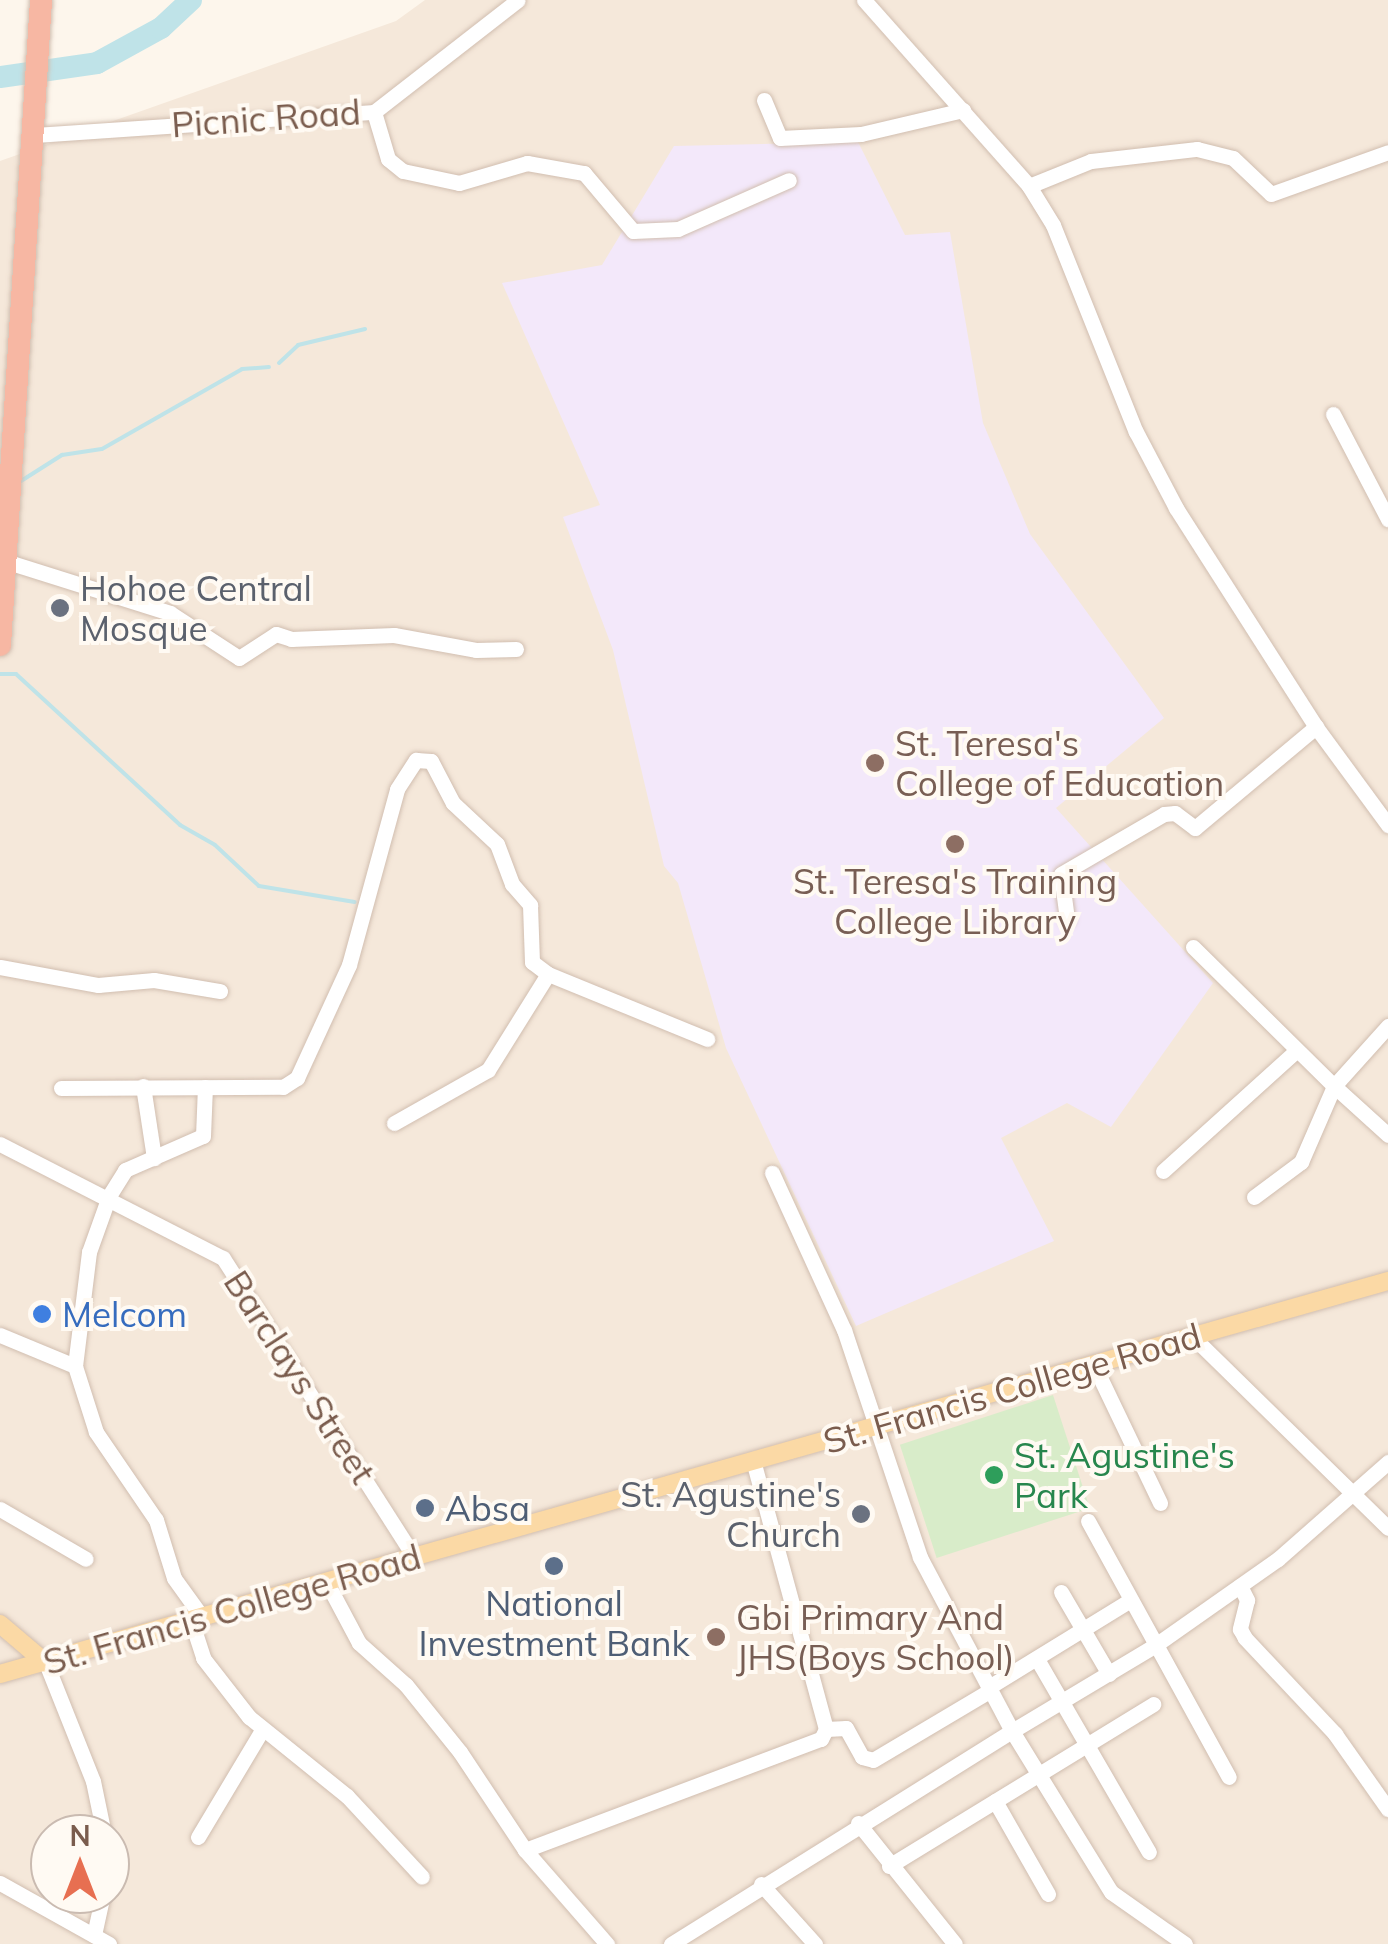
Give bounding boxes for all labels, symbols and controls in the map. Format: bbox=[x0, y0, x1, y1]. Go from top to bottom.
street label: Picnic Road bbox=[170, 90, 362, 146]
place label: Hohoe Central Mosque bbox=[80, 567, 312, 649]
marker: Hohoe Central Mosque bbox=[49, 597, 71, 619]
place label: St. Teresa's College of Education bbox=[895, 722, 1224, 804]
marker: St. Teresa's College of Education bbox=[864, 752, 886, 774]
marker: St. Teresa's Training College Library bbox=[944, 833, 966, 855]
place label: St. Teresa's Training College Library bbox=[793, 860, 1117, 942]
street label: Barclays Street bbox=[216, 1263, 384, 1491]
place label: Melcom bbox=[62, 1293, 187, 1335]
marker: Melcom bbox=[31, 1303, 53, 1325]
street label: St. Francis College Road bbox=[818, 1314, 1206, 1462]
place label: St. Agustine's Park bbox=[1014, 1434, 1235, 1516]
marker: St. Agustine's Park bbox=[983, 1464, 1005, 1486]
place label: St. Agustine's Church bbox=[620, 1473, 841, 1555]
place label: Absa bbox=[445, 1487, 530, 1529]
marker: Absa bbox=[414, 1497, 436, 1519]
marker: St. Agustine's Church bbox=[850, 1503, 872, 1525]
street label: St. Francis College Road bbox=[38, 1535, 426, 1683]
marker: National Investment Bank bbox=[543, 1555, 565, 1577]
place label: National Investment Bank bbox=[418, 1582, 690, 1664]
place label: Gbi Primary And JHS(Boys School) bbox=[736, 1596, 1015, 1678]
marker: Gbi Primary And JHS(Boys School) bbox=[705, 1626, 727, 1648]
north arrow bbox=[30, 1814, 130, 1914]
text: N bbox=[69, 1818, 91, 1853]

